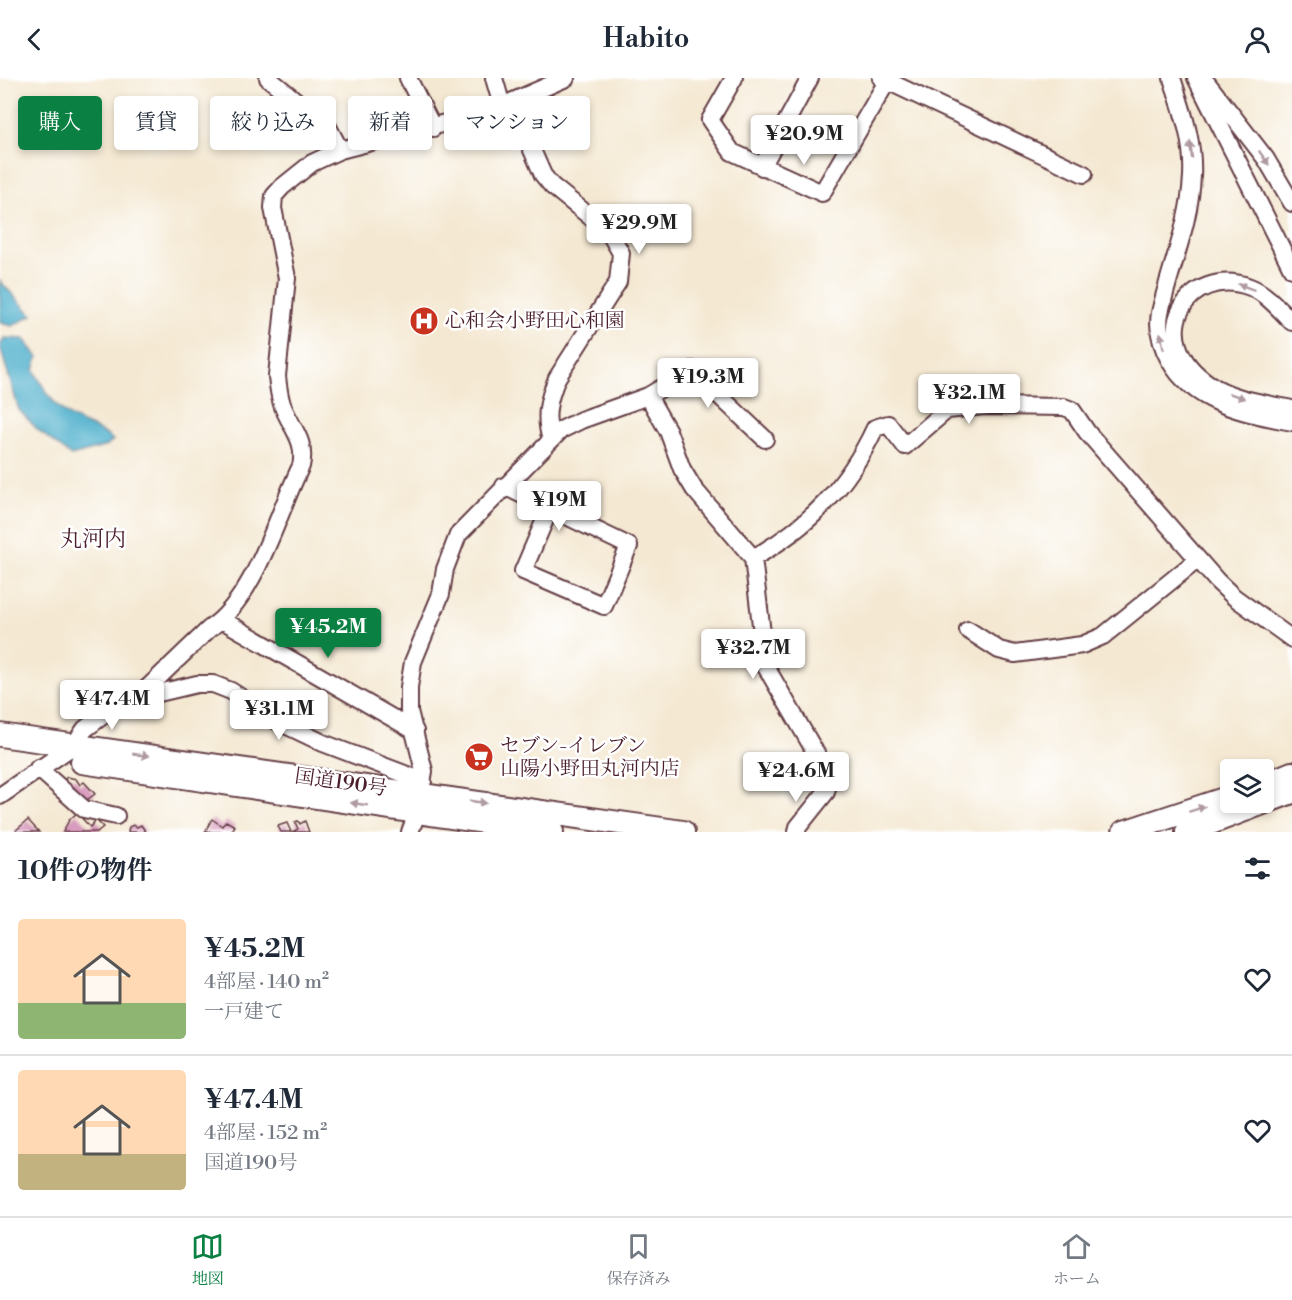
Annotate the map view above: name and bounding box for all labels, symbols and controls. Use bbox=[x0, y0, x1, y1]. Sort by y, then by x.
text: Habito bbox=[603, 22, 689, 56]
icon: back bbox=[18, 23, 51, 56]
icon: person bbox=[1241, 23, 1274, 56]
chip: 購入 bbox=[18, 96, 102, 150]
chip: 賃貸 bbox=[114, 96, 198, 150]
chip: 絞り込み bbox=[210, 96, 336, 150]
chip: 新着 bbox=[348, 96, 432, 150]
chip: マンション bbox=[444, 96, 590, 150]
pin: ¥20.9M bbox=[755, 115, 853, 166]
text: ¥20.9M bbox=[765, 122, 843, 147]
one-way arrow bbox=[1186, 141, 1196, 160]
one-way arrow bbox=[1258, 149, 1270, 165]
pin: ¥29.9M bbox=[590, 204, 688, 255]
text: ¥29.9M bbox=[600, 211, 678, 236]
one-way arrow bbox=[1237, 281, 1255, 291]
hospital icon: 心和会小野田心和園 bbox=[408, 305, 440, 337]
place label: 心和会小野田心和園 bbox=[445, 309, 625, 334]
one-way arrow bbox=[1157, 331, 1166, 350]
pin: ¥19.3M bbox=[659, 358, 757, 409]
text: ¥19.3M bbox=[671, 365, 745, 390]
pin: ¥32.1M bbox=[920, 374, 1018, 425]
text: ¥32.1M bbox=[932, 381, 1006, 406]
one-way arrow bbox=[1228, 391, 1246, 401]
pin: ¥19M bbox=[523, 481, 595, 532]
text: ¥19M bbox=[531, 488, 587, 513]
district label: 丸河内 bbox=[60, 526, 126, 553]
pin: ¥45.2M bbox=[279, 608, 377, 659]
text: ¥45.2M bbox=[289, 615, 367, 640]
pin: ¥32.7M bbox=[704, 629, 802, 680]
text: ¥32.7M bbox=[715, 636, 791, 661]
pin: ¥47.4M bbox=[63, 680, 161, 731]
text: ¥47.4M bbox=[74, 687, 150, 712]
pin: ¥31.1M bbox=[230, 690, 328, 741]
text: ¥31.1M bbox=[244, 697, 314, 722]
place label: セブン-イレブン 山陽小野田丸河内店 bbox=[500, 734, 680, 782]
supermarket icon: セブン-イレブン 山陽小野田丸河内店 bbox=[463, 741, 495, 773]
one-way arrow bbox=[132, 751, 151, 760]
pin: ¥24.6M bbox=[747, 752, 845, 803]
text: ¥24.6M bbox=[757, 759, 835, 784]
map controls bbox=[1220, 759, 1274, 813]
button: layers bbox=[1220, 759, 1274, 813]
street label: 国道190号 bbox=[293, 764, 389, 802]
one-way arrow bbox=[469, 798, 488, 807]
one-way arrow bbox=[349, 800, 368, 809]
one-way arrow bbox=[1188, 804, 1206, 813]
icon: filters bbox=[1241, 852, 1274, 885]
text: 10件の物件 bbox=[18, 855, 153, 887]
text: ¥45.2M bbox=[204, 933, 305, 965]
icon: home bbox=[66, 943, 138, 1015]
icon: heart bbox=[1241, 963, 1274, 996]
text: 4部屋 · 140 m² bbox=[204, 970, 329, 995]
text: 一戸建て bbox=[204, 1000, 284, 1025]
text: ¥47.4M bbox=[204, 1084, 303, 1116]
icon: home bbox=[66, 1094, 138, 1166]
icon: heart bbox=[1241, 1114, 1274, 1147]
text: 4部屋 · 152 m² bbox=[204, 1121, 327, 1146]
text: 国道190号 bbox=[204, 1151, 297, 1176]
tab: 地図 bbox=[191, 1230, 224, 1289]
tab: 保存済み bbox=[606, 1230, 670, 1289]
tab: ホーム bbox=[1053, 1230, 1101, 1289]

